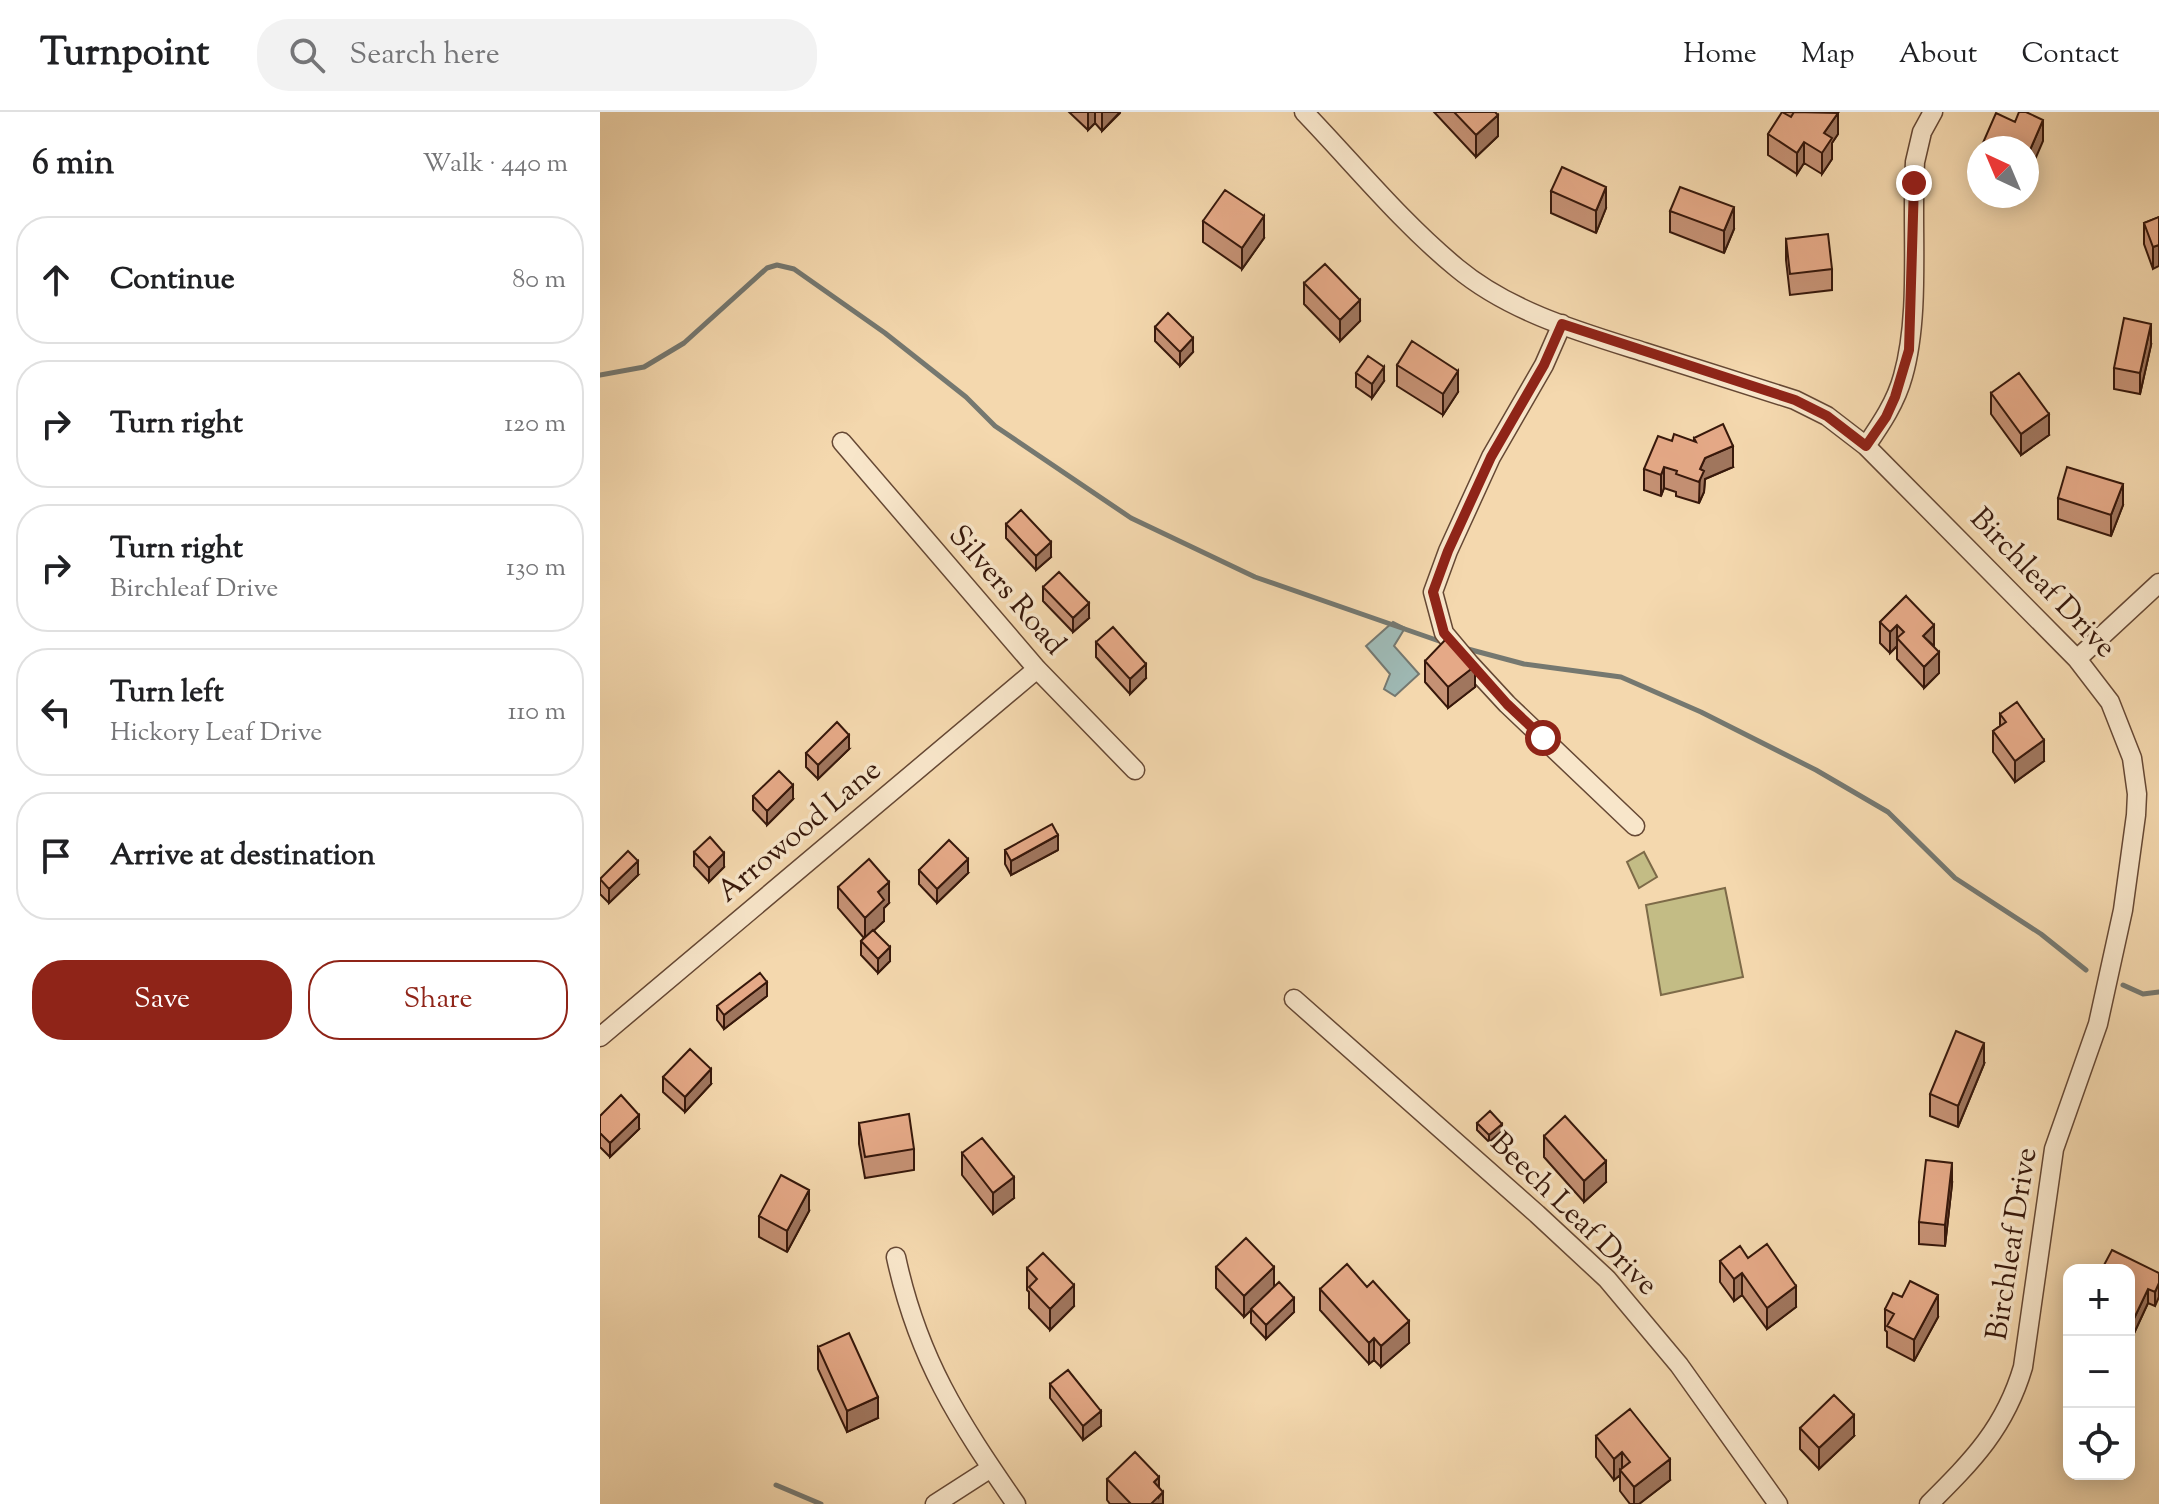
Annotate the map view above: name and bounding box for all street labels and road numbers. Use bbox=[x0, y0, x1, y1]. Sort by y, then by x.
street label: Birchleaf Drive bbox=[1959, 499, 2125, 669]
street label: Silvers Road bbox=[937, 516, 1075, 666]
street label: Arrowood Lane bbox=[708, 750, 892, 914]
street label: Beech Leaf Drive bbox=[1479, 1123, 1667, 1307]
street label: Birchleaf Drive bbox=[1977, 1145, 2049, 1343]

